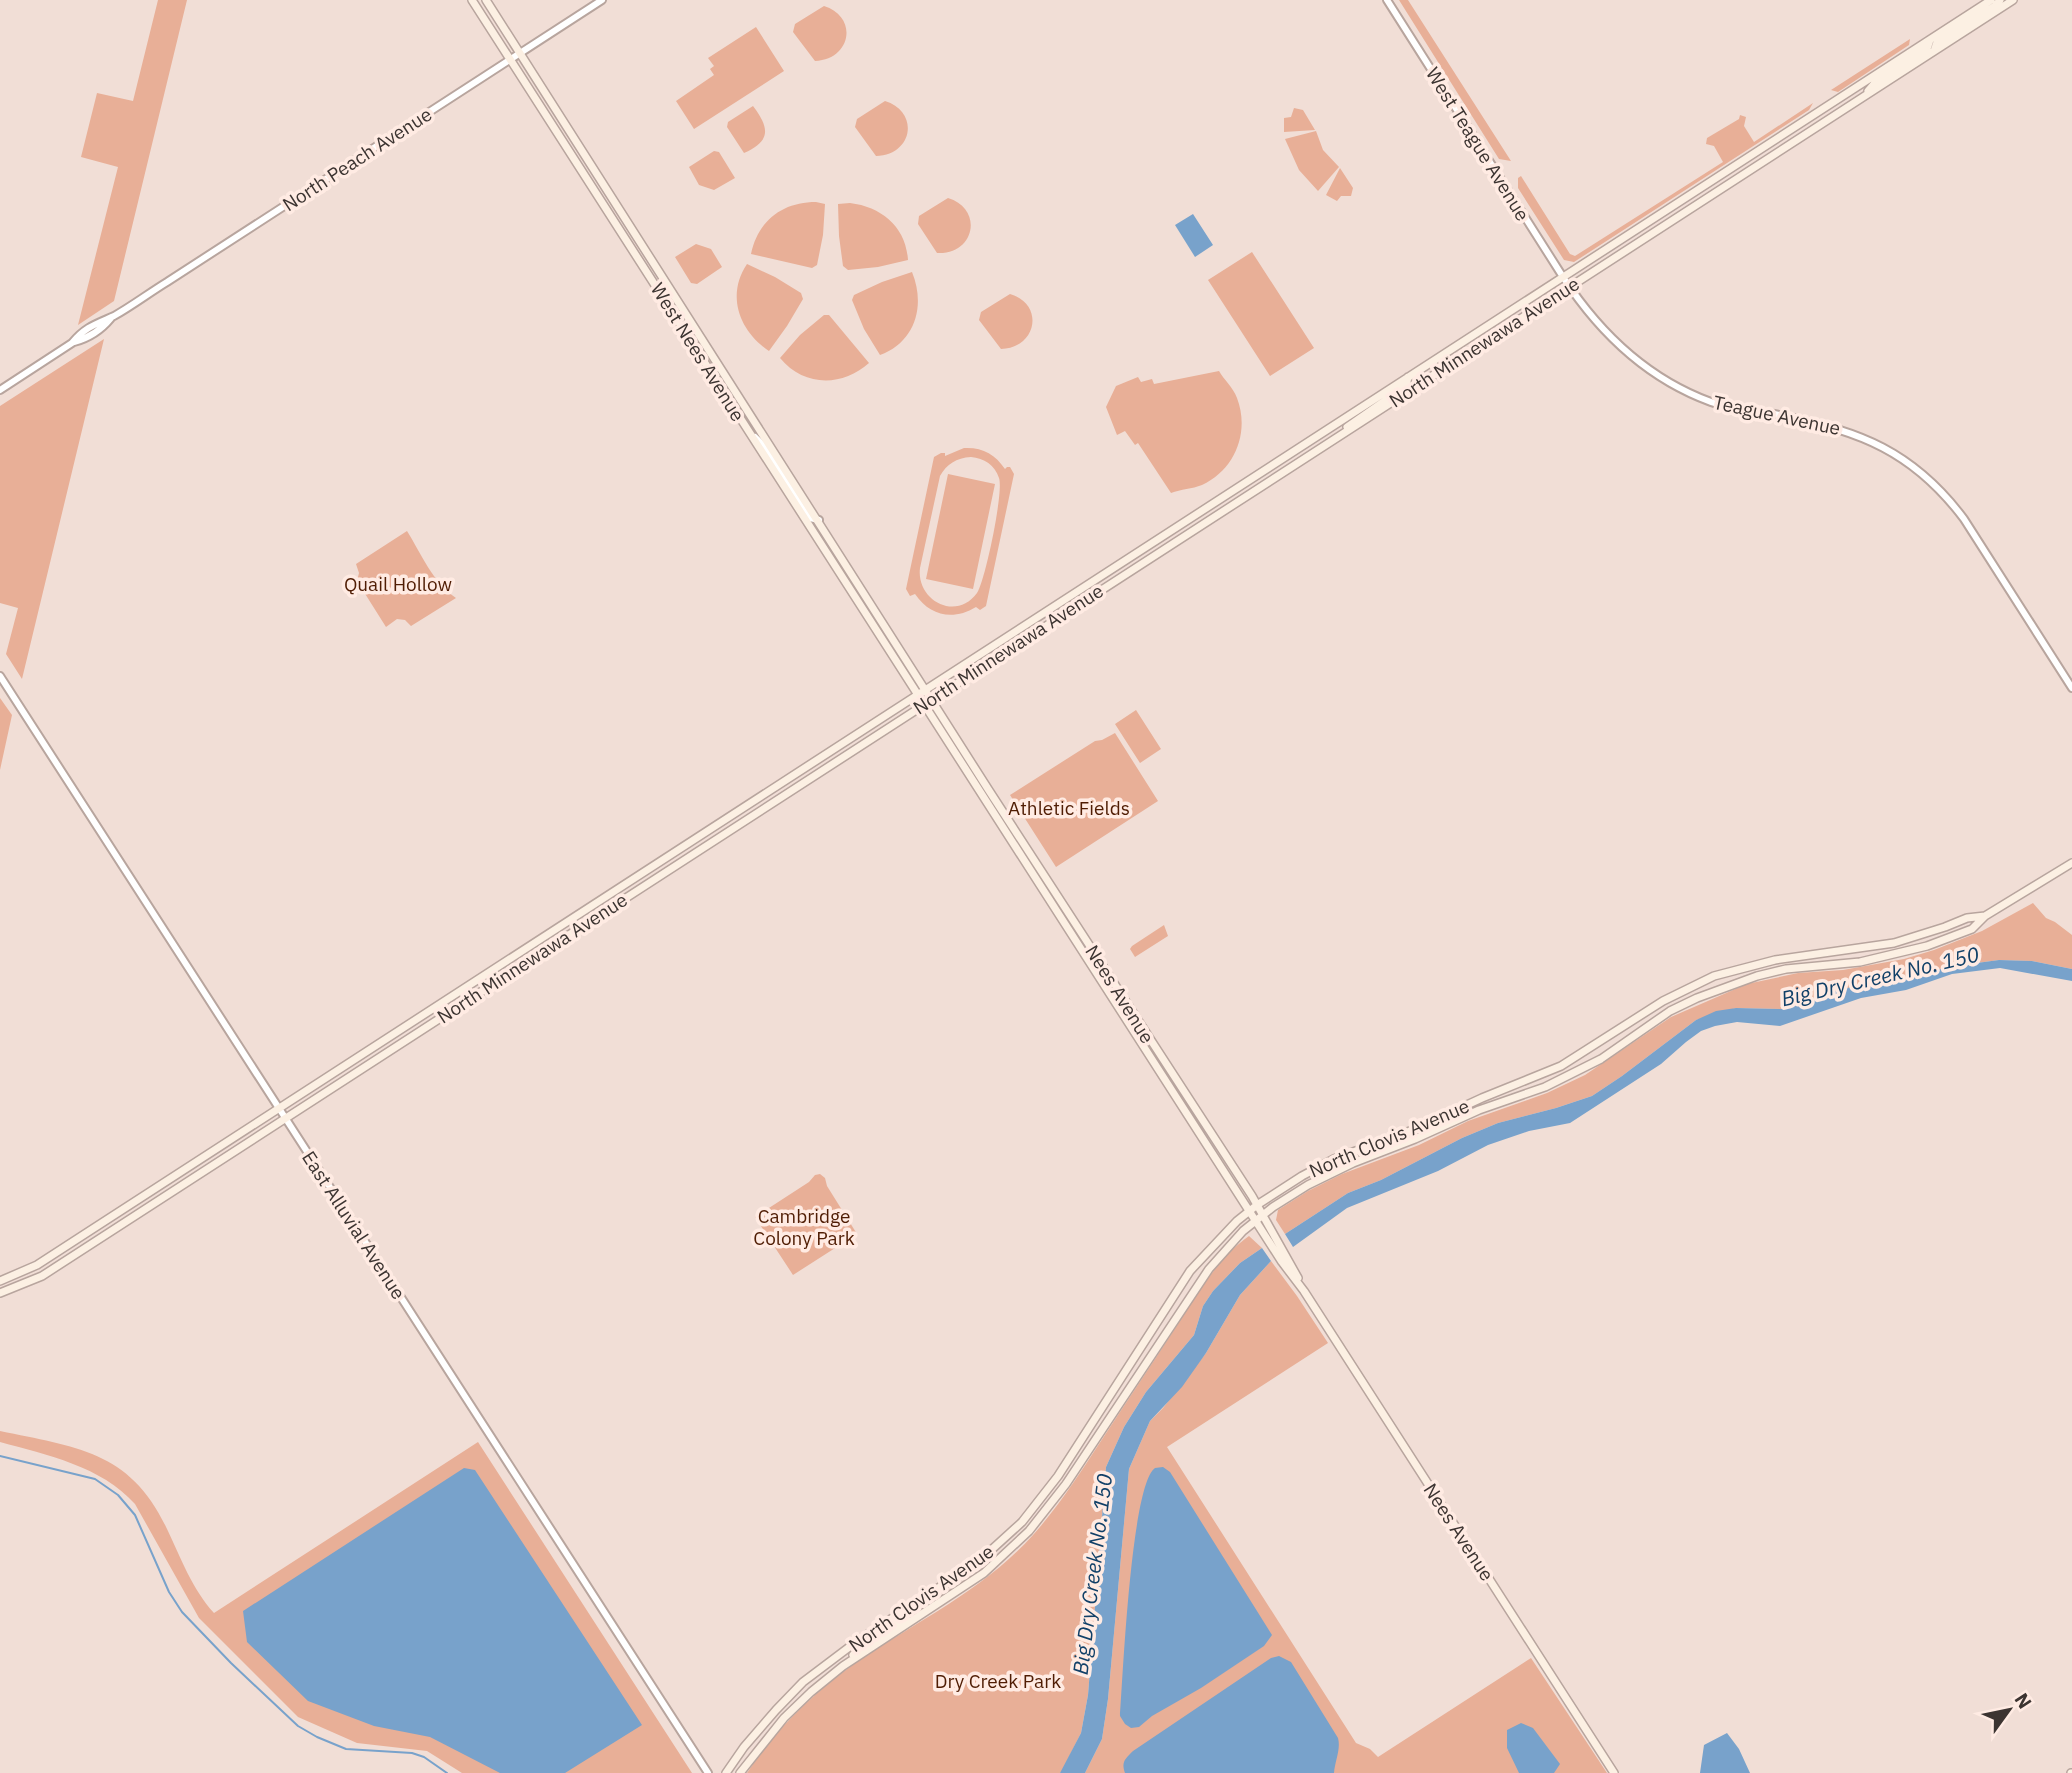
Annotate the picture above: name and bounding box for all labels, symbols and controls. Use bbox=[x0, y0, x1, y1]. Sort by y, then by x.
street label: West Teague Avenue bbox=[1421, 63, 1535, 225]
street label: North Peach Avenue bbox=[278, 102, 436, 216]
street label: North Minnewawa Avenue bbox=[1384, 271, 1584, 413]
street label: West Nees Avenue bbox=[646, 278, 750, 426]
street label: Teague Avenue bbox=[1711, 390, 1843, 440]
park label: Quail Hollow bbox=[344, 572, 452, 596]
street label: North Minnewawa Avenue bbox=[908, 578, 1108, 720]
park label: Athletic Fields bbox=[1008, 796, 1130, 820]
street label: North Minnewawa Avenue bbox=[432, 887, 632, 1029]
street label: Nees Avenue bbox=[1080, 940, 1160, 1048]
water label: Big Dry Creek No. 150 bbox=[1778, 940, 1982, 1012]
street label: North Clovis Avenue bbox=[1305, 1093, 1473, 1183]
street label: East Alluvial Avenue bbox=[297, 1146, 411, 1304]
park label: Cambridge Colony Park bbox=[753, 1204, 855, 1250]
water label: Big Dry Creek No. 150 bbox=[1066, 1472, 1118, 1676]
street label: Nees Avenue bbox=[1419, 1479, 1499, 1585]
street label: North Clovis Avenue bbox=[844, 1539, 998, 1657]
park label: Dry Creek Park bbox=[935, 1669, 1061, 1693]
north arrow bbox=[1974, 1675, 2044, 1745]
text: N bbox=[2009, 1688, 2037, 1713]

